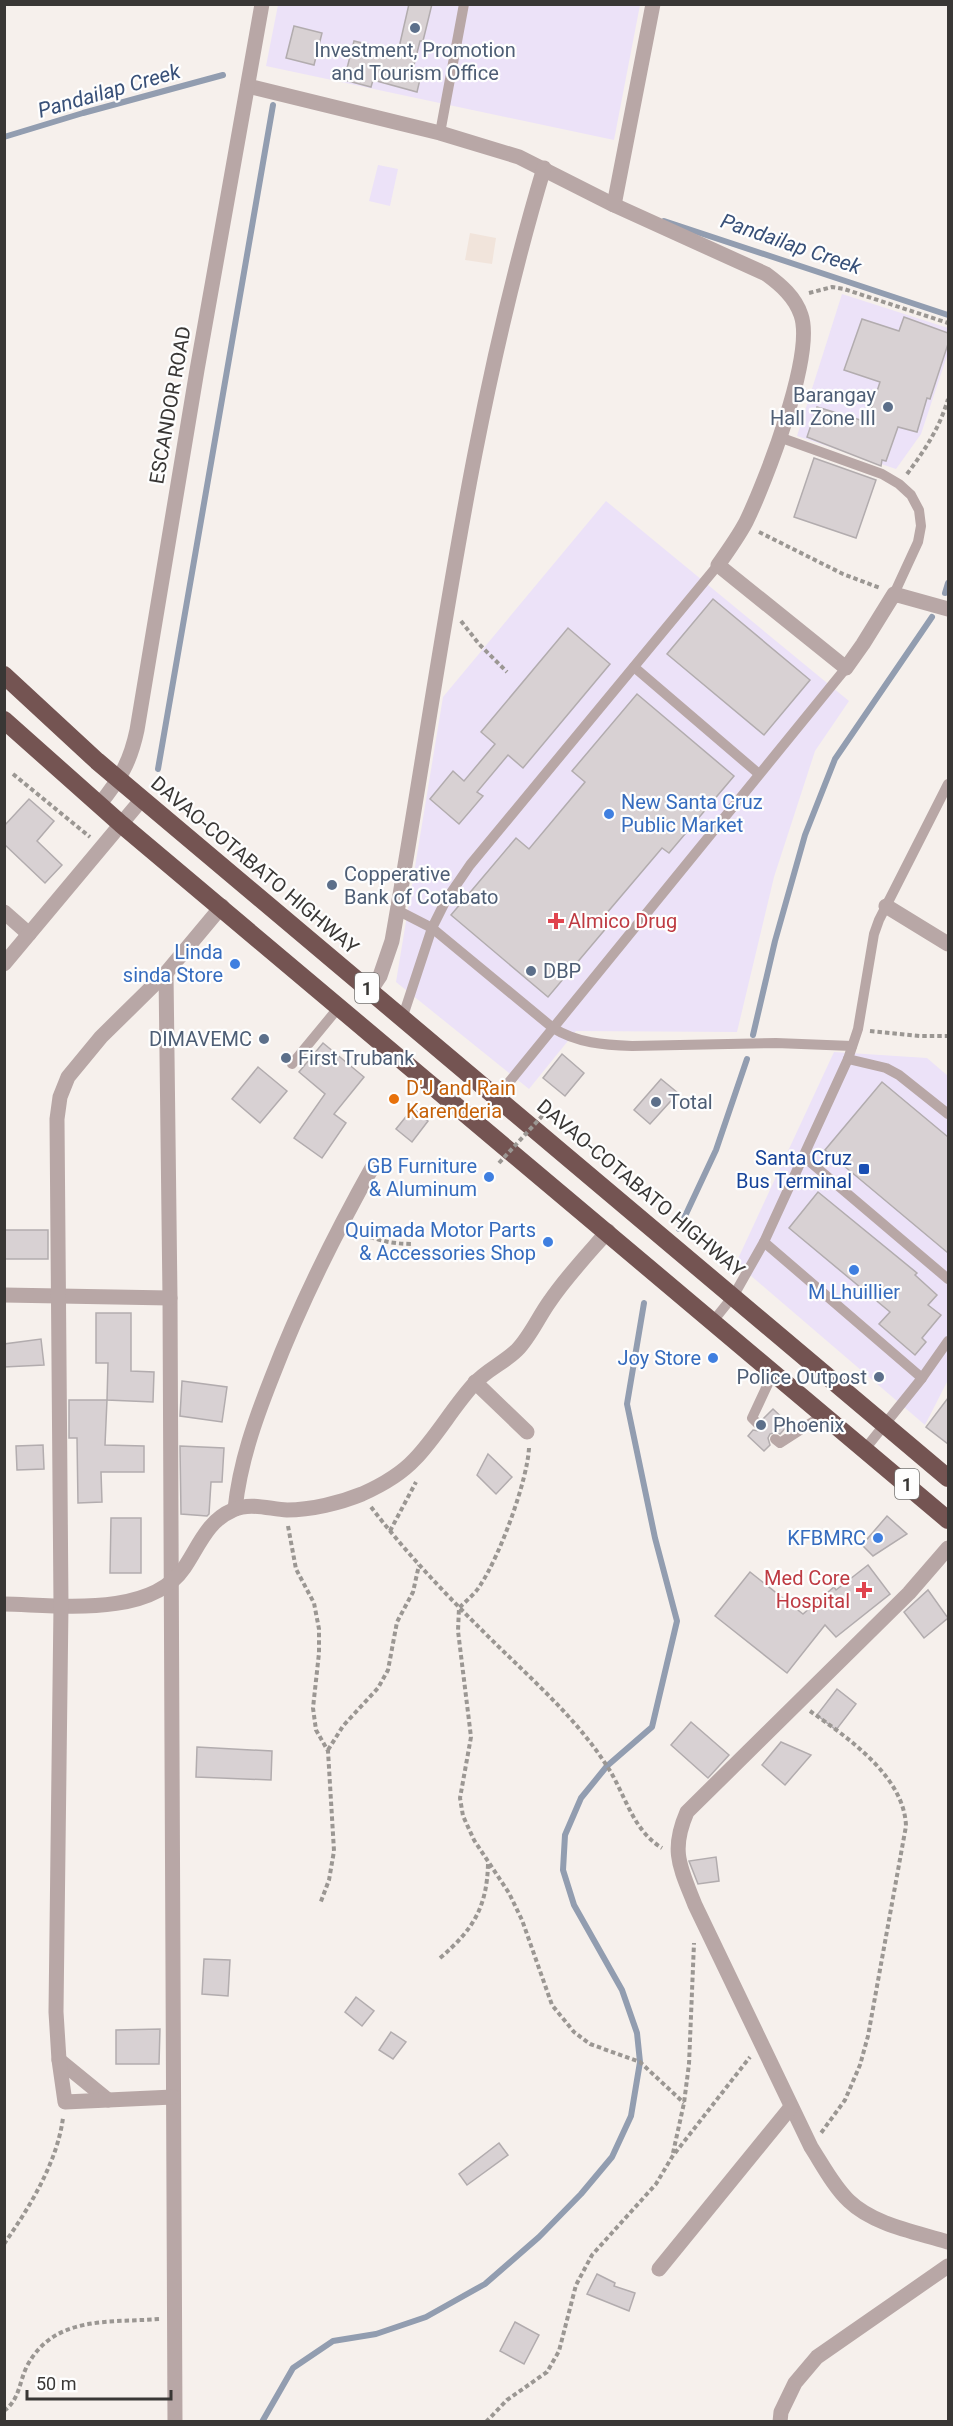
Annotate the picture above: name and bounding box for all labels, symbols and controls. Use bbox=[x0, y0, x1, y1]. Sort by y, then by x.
marker: Investment, Promotion and Tourism Office bbox=[408, 21, 422, 35]
place label: Investment, Promotion and Tourism Office bbox=[314, 38, 516, 85]
water label: Pandailap Creek bbox=[35, 59, 184, 123]
water label: Pandailap Creek bbox=[718, 209, 865, 280]
street label: ESCANDOR ROAD bbox=[144, 324, 196, 486]
place label: Barangay Hall Zone III bbox=[770, 383, 877, 430]
marker: Barangay Hall Zone III bbox=[881, 400, 895, 414]
street label: DAVAO-COTABATO HIGHWAY bbox=[146, 771, 364, 959]
place label: New Santa Cruz Public Market bbox=[621, 790, 763, 837]
marker: New Santa Cruz Public Market bbox=[602, 807, 616, 821]
place label: Copperative Bank of Cotabato bbox=[344, 862, 499, 909]
marker: Copperative Bank of Cotabato bbox=[325, 878, 339, 892]
place label: Almico Drug bbox=[568, 909, 677, 933]
marker: Almico Drug bbox=[549, 914, 563, 928]
place label: Linda sinda Store bbox=[123, 940, 223, 987]
marker: Linda sinda Store bbox=[228, 957, 242, 971]
place label: DBP bbox=[543, 959, 581, 983]
marker: DBP bbox=[524, 964, 538, 978]
road number: 1 bbox=[355, 973, 379, 1003]
place label: DIMAVEMC bbox=[149, 1027, 252, 1051]
marker: DIMAVEMC bbox=[257, 1032, 271, 1046]
place label: First Trubank bbox=[298, 1046, 415, 1070]
marker: First Trubank bbox=[279, 1051, 293, 1065]
place label: D'J and Rain Karenderia bbox=[406, 1076, 516, 1123]
place label: Total bbox=[668, 1090, 713, 1114]
marker: D'J and Rain Karenderia bbox=[387, 1092, 401, 1106]
street label: DAVAO-COTABATO HIGHWAY bbox=[532, 1094, 750, 1282]
marker: Total bbox=[649, 1095, 663, 1109]
place label: Santa Cruz Bus Terminal bbox=[736, 1146, 852, 1193]
place label: GB Furniture & Aluminum bbox=[367, 1154, 477, 1201]
marker: Santa Cruz Bus Terminal bbox=[857, 1162, 871, 1176]
marker: GB Furniture & Aluminum bbox=[482, 1170, 496, 1184]
place label: Quimada Motor Parts & Accessories Shop bbox=[345, 1218, 536, 1265]
marker: Quimada Motor Parts & Accessories Shop bbox=[541, 1235, 555, 1249]
marker: M Lhuillier bbox=[847, 1263, 861, 1277]
place label: M Lhuillier bbox=[808, 1280, 900, 1304]
place label: Joy Store bbox=[617, 1346, 701, 1370]
marker: Joy Store bbox=[706, 1351, 720, 1365]
place label: Police Outpost bbox=[737, 1365, 867, 1389]
marker: Police Outpost bbox=[872, 1370, 886, 1384]
place label: Phoenix bbox=[773, 1413, 845, 1437]
marker: Phoenix bbox=[754, 1418, 768, 1432]
road number: 1 bbox=[895, 1469, 919, 1499]
place label: KFBMRC bbox=[787, 1526, 866, 1550]
marker: KFBMRC bbox=[871, 1531, 885, 1545]
place label: Med Core Hospital bbox=[764, 1566, 850, 1613]
marker: Med Core Hospital bbox=[855, 1581, 873, 1599]
scale bar bbox=[27, 2363, 171, 2401]
text: 50 m bbox=[36, 2373, 76, 2394]

